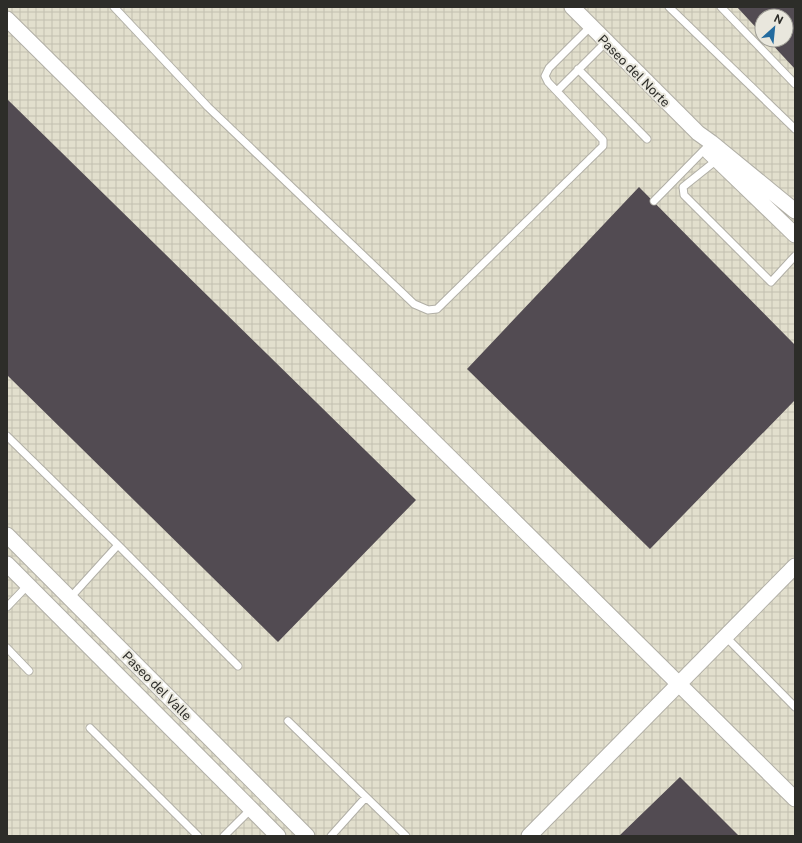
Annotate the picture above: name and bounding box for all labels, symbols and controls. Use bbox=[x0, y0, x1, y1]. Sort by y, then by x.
north arrow bbox=[754, 8, 794, 48]
text: N bbox=[772, 12, 785, 26]
street label: Paseo del Norte bbox=[595, 32, 673, 110]
street label: Paseo del Valle bbox=[119, 648, 195, 724]

